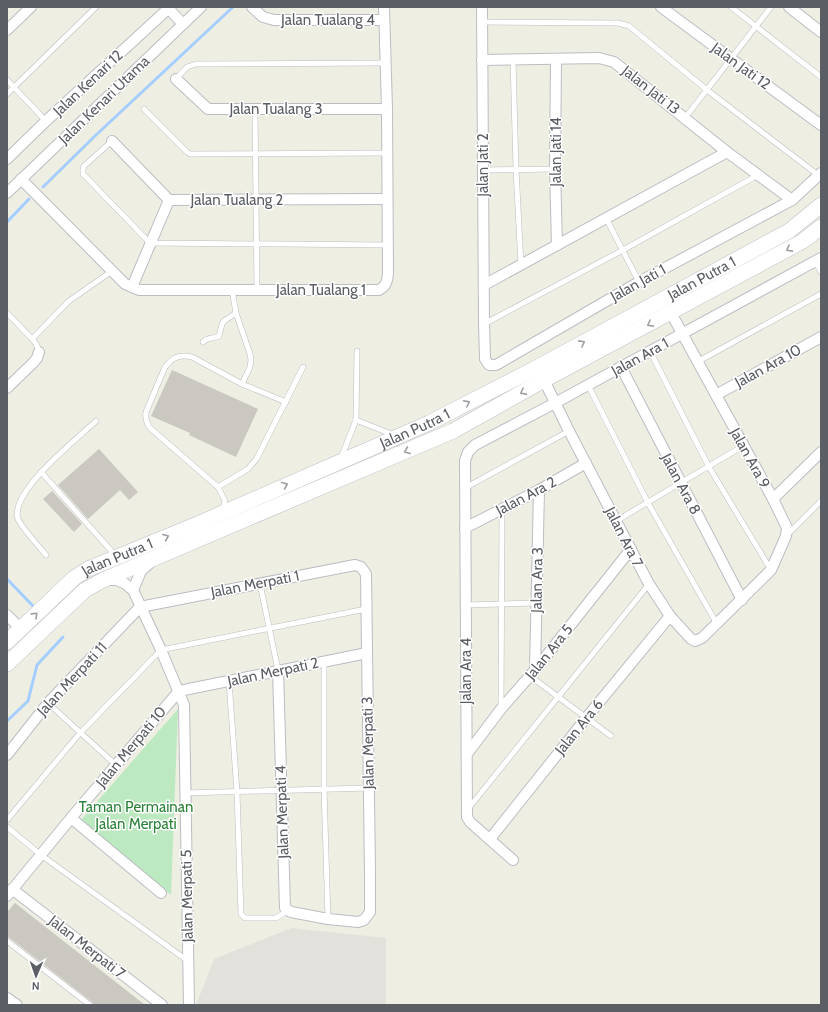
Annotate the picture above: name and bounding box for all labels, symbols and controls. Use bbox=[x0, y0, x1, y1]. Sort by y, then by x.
street label: Jalan Tualang 4 bbox=[280, 11, 375, 29]
street label: Jalan Jati 12 bbox=[707, 38, 774, 93]
street label: Jalan Kenari 12 bbox=[49, 46, 127, 121]
street label: Jalan Kenari Utama bbox=[54, 52, 154, 149]
street label: Jalan Jati 13 bbox=[618, 61, 684, 118]
street label: Jalan Tualang 3 bbox=[228, 100, 323, 118]
street label: Jalan Jati 14 bbox=[547, 117, 565, 188]
street label: Jalan Jati 2 bbox=[474, 133, 492, 198]
street label: Jalan Tualang 2 bbox=[190, 191, 284, 209]
one-way arrow bbox=[786, 245, 793, 252]
street label: Jalan Putra 1 bbox=[664, 253, 739, 305]
street label: Jalan Jati 1 bbox=[606, 260, 669, 306]
street label: Jalan Tualang 1 bbox=[275, 281, 366, 299]
one-way arrow bbox=[647, 319, 654, 327]
street label: Jalan Ara 1 bbox=[607, 334, 672, 381]
one-way arrow bbox=[578, 340, 586, 347]
street label: Jalan Ara 10 bbox=[731, 340, 804, 392]
one-way arrow bbox=[520, 387, 527, 394]
one-way arrow bbox=[463, 400, 470, 408]
street label: Jalan Putra 1 bbox=[376, 405, 453, 453]
street label: Jalan Ara 9 bbox=[726, 424, 774, 491]
one-way arrow bbox=[404, 446, 411, 454]
street label: Jalan Ara 8 bbox=[657, 449, 705, 518]
street label: Jalan Ara 2 bbox=[492, 473, 559, 520]
one-way arrow bbox=[281, 482, 288, 490]
street label: Jalan Ara 7 bbox=[601, 503, 647, 571]
street label: Jalan Putra 1 bbox=[77, 534, 155, 580]
one-way arrow bbox=[162, 534, 169, 542]
street label: Jalan Ara 3 bbox=[527, 547, 547, 614]
street label: Jalan Merpati 1 bbox=[208, 567, 301, 602]
one-way arrow bbox=[30, 612, 38, 620]
street label: Jalan Ara 5 bbox=[521, 621, 577, 684]
street label: Jalan Ara 4 bbox=[457, 637, 475, 705]
street label: Jalan Merpati 11 bbox=[32, 638, 111, 720]
street label: Jalan Merpati 2 bbox=[225, 654, 320, 691]
street label: Jalan Merpati 3 bbox=[358, 696, 378, 791]
street label: Jalan Ara 6 bbox=[550, 696, 607, 759]
street label: Jalan Merpati 10 bbox=[91, 703, 170, 792]
street label: Jalan Merpati 4 bbox=[271, 765, 293, 860]
park label: Taman Permainan Jalan Merpati bbox=[79, 798, 193, 833]
street label: Jalan Merpati 5 bbox=[177, 849, 197, 944]
street label: Jalan Merpati 7 bbox=[44, 911, 129, 983]
north arrow bbox=[16, 956, 56, 996]
text: N bbox=[32, 979, 40, 993]

